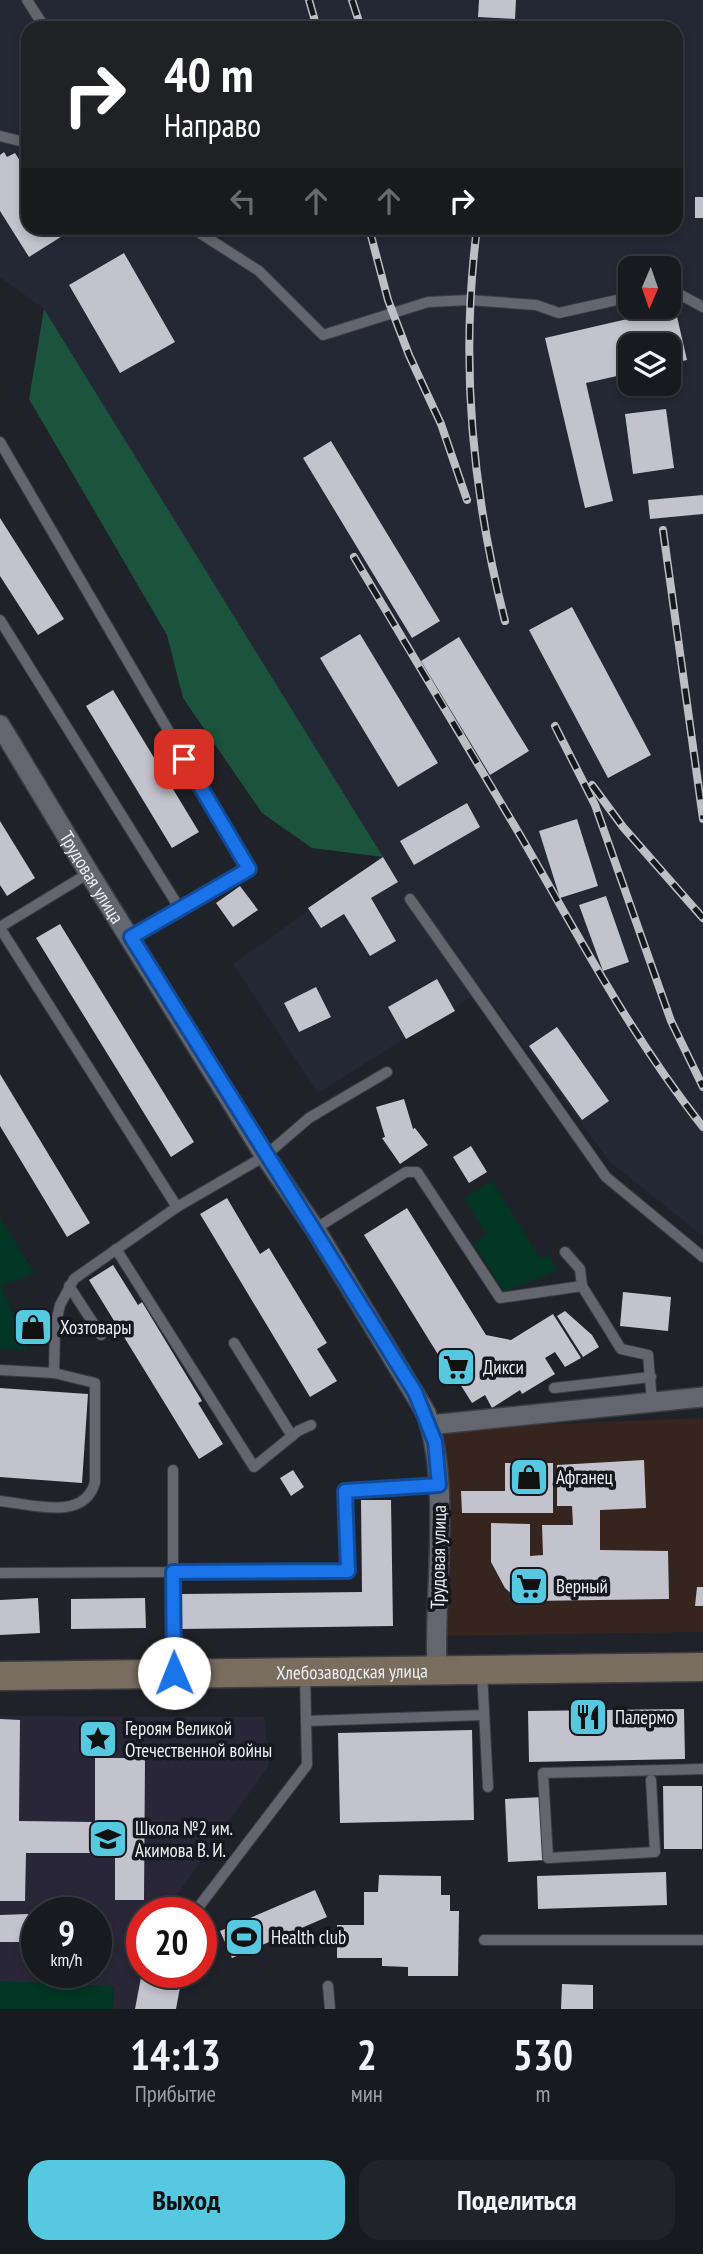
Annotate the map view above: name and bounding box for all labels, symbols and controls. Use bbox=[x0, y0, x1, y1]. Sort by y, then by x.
text: 40 m bbox=[164, 42, 253, 106]
icon: right bbox=[49, 49, 140, 140]
text: Направо bbox=[164, 104, 261, 146]
icon: left bbox=[224, 182, 262, 220]
icon: ahead bbox=[297, 182, 335, 220]
icon: ahead bbox=[370, 182, 408, 220]
icon: right bbox=[443, 182, 481, 220]
north arrow bbox=[618, 256, 681, 318]
map controls bbox=[618, 256, 681, 396]
button: layers bbox=[618, 333, 681, 396]
pin bbox=[154, 729, 214, 789]
icon: arrive bbox=[165, 740, 203, 778]
street label: Трудовая улица bbox=[55, 827, 129, 928]
shop icon: Хозтовары bbox=[12, 1306, 54, 1348]
place label: Хозтовары bbox=[60, 1315, 132, 1339]
supermarket icon: Дикси bbox=[435, 1346, 477, 1388]
place label: Дикси bbox=[483, 1355, 524, 1379]
shop icon: Афганец bbox=[508, 1456, 550, 1498]
place label: Афганец bbox=[556, 1465, 614, 1489]
street label: Трудовая улица bbox=[425, 1505, 451, 1609]
supermarket icon: Верный bbox=[508, 1565, 550, 1607]
place label: Верный bbox=[556, 1574, 608, 1598]
position arrow bbox=[137, 1636, 211, 1710]
street label: Хлебозаводская улица bbox=[276, 1659, 428, 1684]
restaurant icon: Палермо bbox=[567, 1696, 609, 1738]
place label: Палермо bbox=[615, 1705, 675, 1729]
place label: Героям Великой Отечественной войны bbox=[125, 1716, 272, 1762]
place icon: Героям Великой Отечественной войны bbox=[77, 1718, 119, 1760]
place label: Школа №2 им. Акимова В. И. bbox=[135, 1816, 233, 1862]
school or university icon: Школа №2 им. Акимова В. И. bbox=[87, 1818, 129, 1860]
speed limit sign: 20 bbox=[126, 1897, 217, 1988]
text: 9 bbox=[58, 1910, 75, 1956]
sports icon: Health club bbox=[223, 1916, 265, 1958]
place label: Health club bbox=[271, 1925, 346, 1949]
text: km/h bbox=[51, 1948, 82, 1971]
text: 14:13 bbox=[130, 2027, 221, 2082]
text: 2 bbox=[357, 2027, 377, 2082]
text: 530 bbox=[513, 2027, 573, 2082]
text: Прибытие bbox=[135, 2079, 216, 2108]
text: мин bbox=[351, 2079, 383, 2108]
text: m bbox=[535, 2079, 550, 2108]
button: Выход bbox=[28, 2160, 345, 2240]
button: Поделиться bbox=[359, 2160, 675, 2240]

